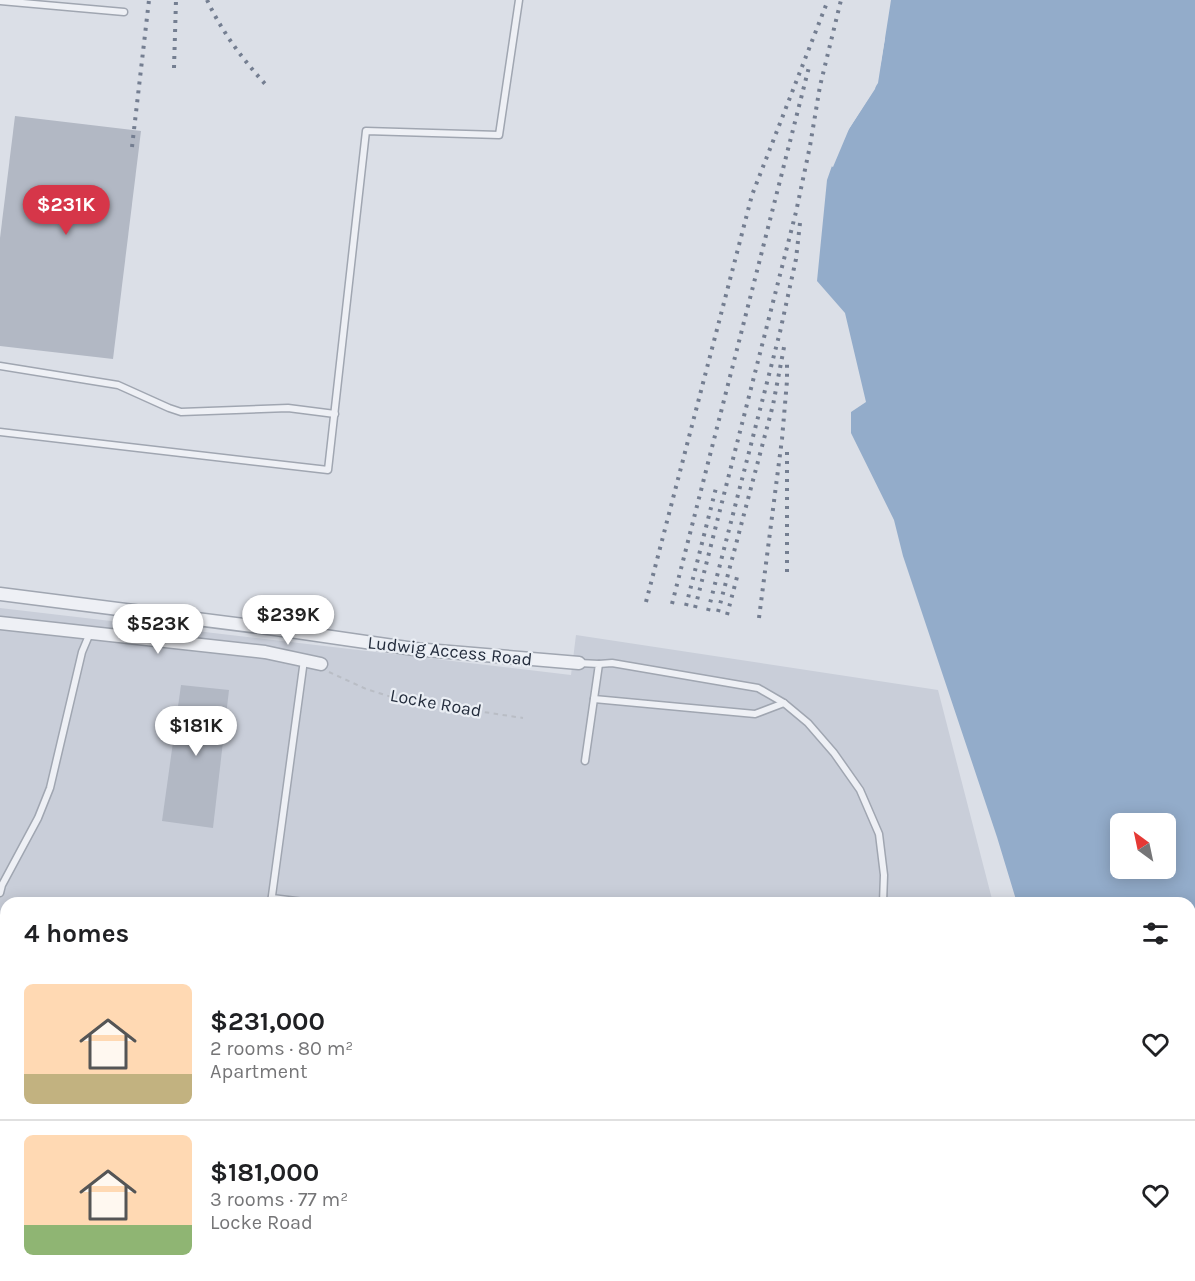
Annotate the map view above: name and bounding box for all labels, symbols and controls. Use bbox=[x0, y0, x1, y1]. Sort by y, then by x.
pin: $231K bbox=[24, 185, 108, 236]
text: $231K bbox=[37, 193, 95, 216]
pin: $239K bbox=[246, 595, 330, 646]
text: $239K bbox=[256, 603, 320, 626]
pin: $523K bbox=[116, 604, 200, 655]
text: $523K bbox=[126, 612, 190, 635]
street label: Ludwig Access Road bbox=[366, 631, 534, 671]
street label: Locke Road bbox=[388, 684, 484, 722]
pin: $181K bbox=[154, 706, 238, 757]
text: $181K bbox=[169, 714, 223, 737]
north arrow bbox=[1110, 813, 1176, 879]
map controls bbox=[1110, 813, 1176, 879]
icon: filters bbox=[1139, 917, 1172, 950]
text: 4 homes bbox=[24, 918, 129, 949]
text: $231,000 bbox=[210, 1006, 325, 1037]
icon: home bbox=[72, 1008, 144, 1080]
icon: heart bbox=[1139, 1028, 1172, 1061]
text: 2 rooms · 80 m² bbox=[210, 1037, 353, 1060]
text: Apartment bbox=[210, 1060, 308, 1083]
text: $181,000 bbox=[210, 1157, 319, 1188]
icon: home bbox=[72, 1159, 144, 1231]
icon: heart bbox=[1139, 1179, 1172, 1212]
text: 3 rooms · 77 m² bbox=[210, 1188, 348, 1211]
text: Locke Road bbox=[210, 1211, 313, 1234]

